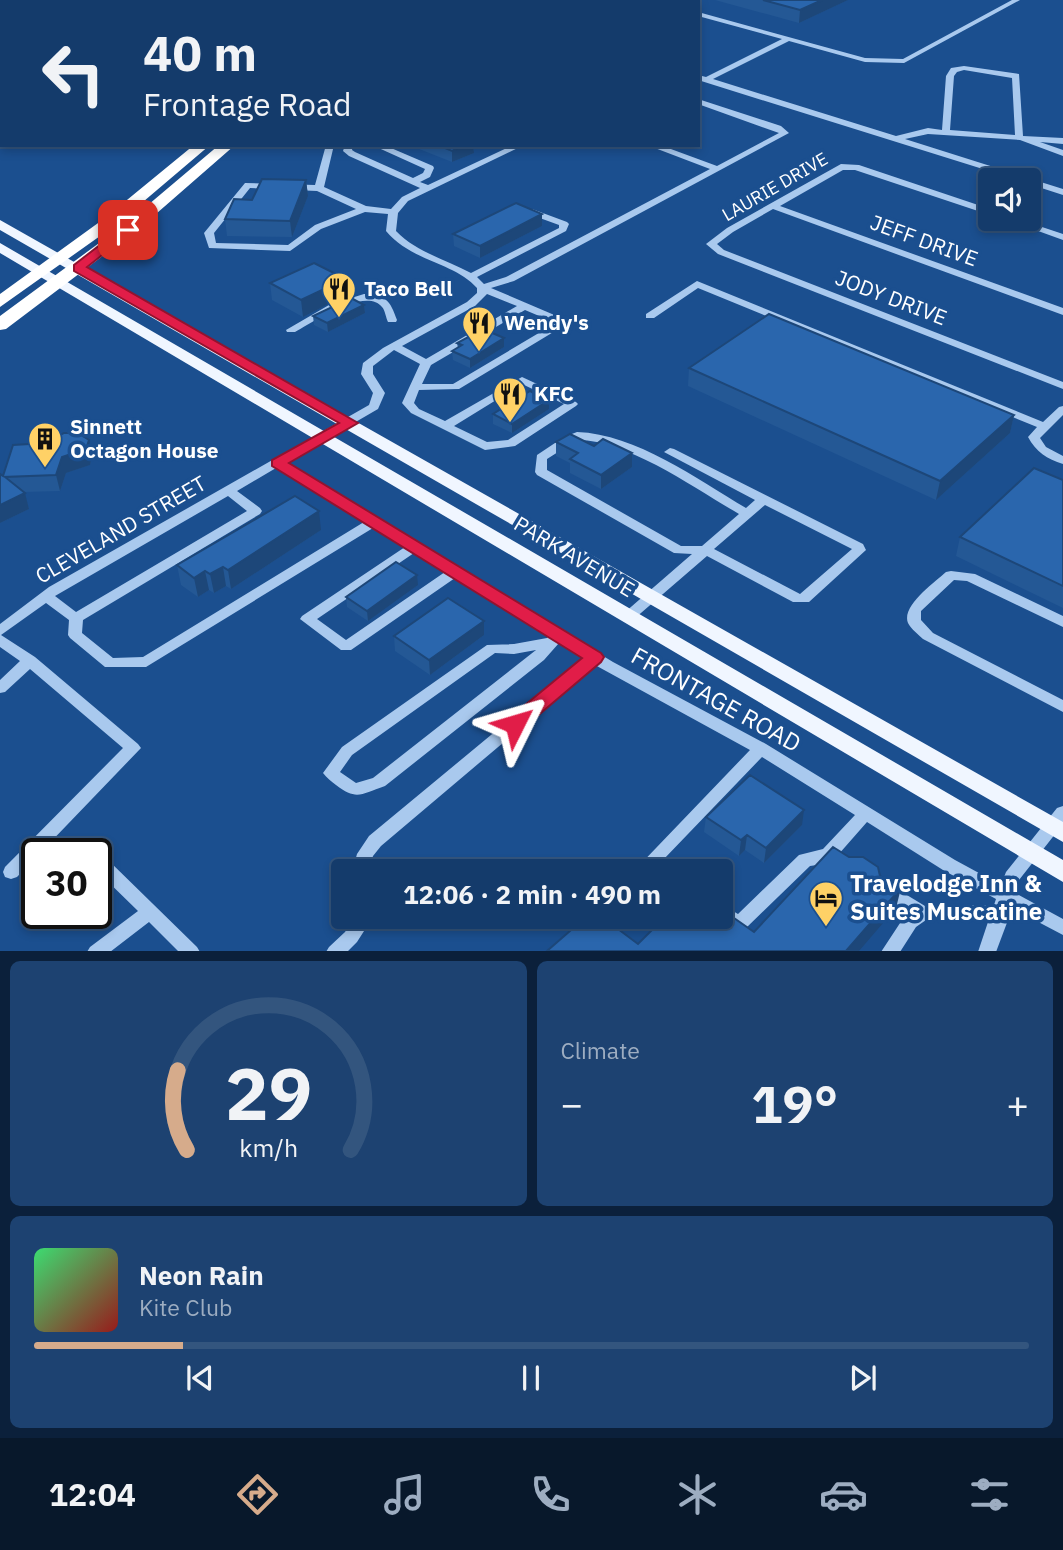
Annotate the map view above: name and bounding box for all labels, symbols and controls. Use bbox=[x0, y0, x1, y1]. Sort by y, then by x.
text: 40 m bbox=[143, 21, 257, 84]
icon: left bbox=[28, 28, 119, 119]
text: Frontage Road bbox=[143, 83, 352, 125]
street label: LAURIE DRIVE bbox=[718, 147, 832, 226]
map controls bbox=[978, 168, 1041, 231]
button: sound bbox=[978, 168, 1041, 231]
pin bbox=[98, 200, 158, 260]
street label: JEFF DRIVE bbox=[867, 208, 982, 272]
icon: arrive bbox=[109, 211, 147, 249]
street label: JODY DRIVE bbox=[832, 263, 951, 331]
restaurant icon: Taco Bell bbox=[320, 270, 358, 319]
place label: Taco Bell bbox=[364, 274, 453, 302]
restaurant icon: Wendy's bbox=[460, 304, 498, 353]
place label: Wendy's bbox=[504, 308, 589, 336]
restaurant icon: KFC bbox=[491, 375, 529, 424]
place label: KFC bbox=[534, 379, 574, 407]
place label: Sinnett Octagon House bbox=[70, 412, 219, 464]
building icon: Sinnett Octagon House bbox=[26, 420, 64, 469]
street label: CLEVELAND STREET bbox=[30, 469, 211, 589]
street label: PARK AVENUE bbox=[509, 509, 640, 603]
street label: FRONTAGE ROAD bbox=[626, 639, 807, 759]
position arrow bbox=[478, 687, 552, 761]
speed limit sign: 30 bbox=[21, 838, 112, 929]
place label: Travelodge Inn & Suites Muscatine bbox=[850, 867, 1042, 927]
text: 12:06 · 2 min · 490 m bbox=[403, 877, 661, 911]
hotel icon: Travelodge Inn & Suites Muscatine bbox=[807, 879, 845, 928]
text: Climate bbox=[561, 1035, 640, 1065]
text: 29 bbox=[225, 1045, 312, 1140]
text: 19° bbox=[751, 1070, 838, 1137]
text: − bbox=[561, 1079, 583, 1128]
text: + bbox=[1006, 1079, 1029, 1128]
text: km/h bbox=[239, 1130, 298, 1163]
text: Neon Rain bbox=[139, 1258, 264, 1292]
text: Kite Club bbox=[139, 1292, 232, 1322]
icon: previous bbox=[181, 1359, 219, 1397]
icon: pause bbox=[512, 1359, 550, 1397]
icon: next bbox=[844, 1359, 882, 1397]
icon: directions bbox=[233, 1470, 282, 1519]
icon: music bbox=[380, 1470, 429, 1519]
icon: phone bbox=[526, 1470, 575, 1519]
icon: climate bbox=[673, 1470, 722, 1519]
icon: car bbox=[819, 1470, 868, 1519]
icon: filters bbox=[965, 1470, 1014, 1519]
text: 12:04 bbox=[49, 1473, 136, 1515]

